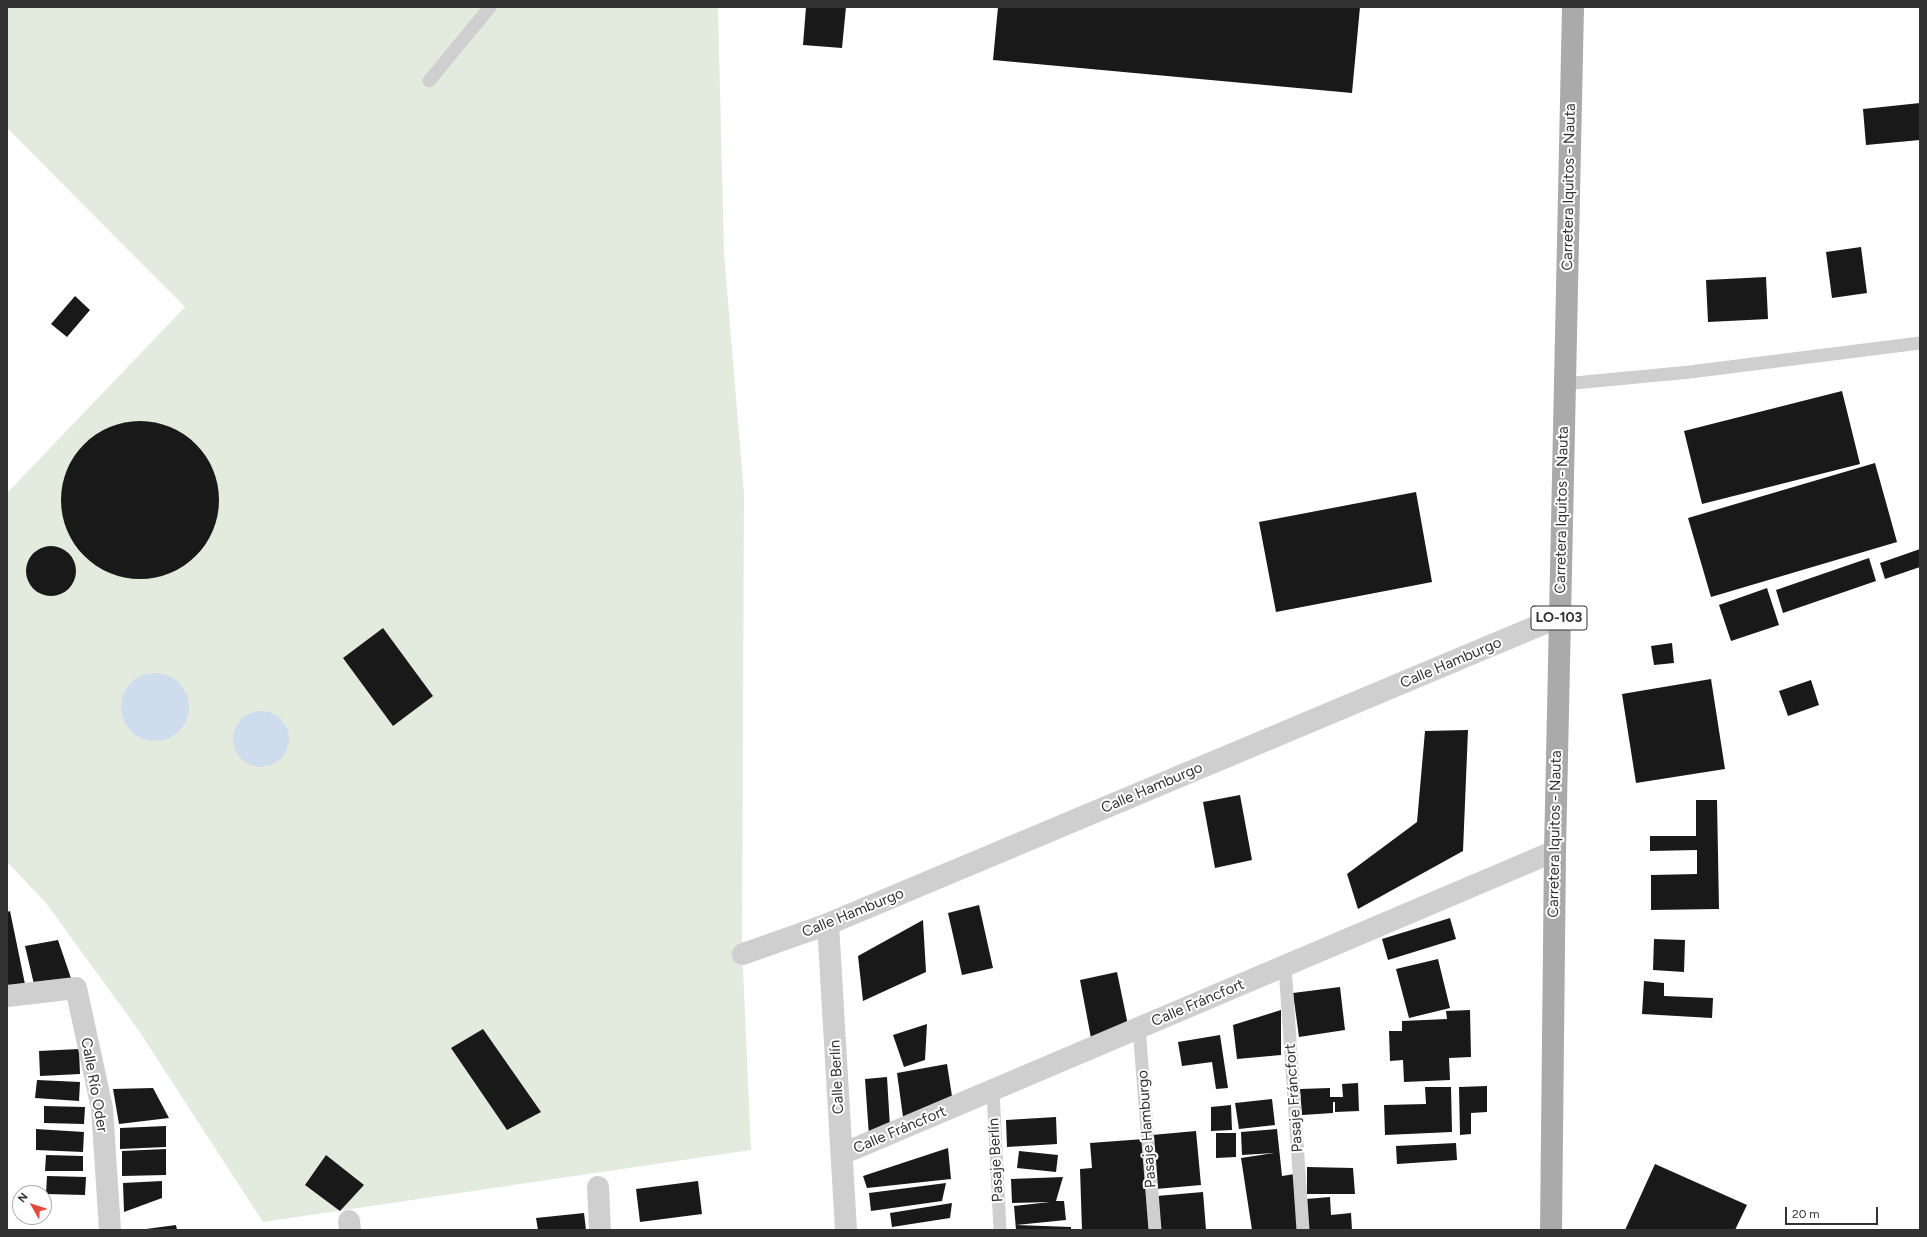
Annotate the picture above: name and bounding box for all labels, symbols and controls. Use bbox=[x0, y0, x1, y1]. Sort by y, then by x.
street label: Carretera Iquitos - Nauta bbox=[1559, 103, 1579, 271]
street label: Carretera Iquitos - Nauta bbox=[1552, 426, 1572, 594]
road number: LO-103 bbox=[1531, 606, 1587, 630]
street label: Calle Hamburgo bbox=[1398, 634, 1504, 692]
street label: Carretera Iquitos - Nauta bbox=[1545, 750, 1565, 918]
street label: Calle Hamburgo bbox=[1099, 759, 1205, 817]
street label: Calle Hamburgo bbox=[799, 884, 907, 942]
street label: Calle Fráncfort bbox=[1149, 975, 1247, 1031]
street label: Calle Río Oder bbox=[77, 1036, 111, 1134]
street label: Calle Berlín bbox=[826, 1039, 848, 1115]
street label: Pasaje Fráncfort bbox=[1281, 1043, 1307, 1153]
street label: Pasaje Hamburgo bbox=[1134, 1069, 1160, 1189]
street label: Calle Fráncfort bbox=[851, 1102, 949, 1158]
street label: Pasaje Berlín bbox=[985, 1117, 1007, 1203]
north arrow bbox=[12, 1185, 52, 1225]
text: N bbox=[15, 1190, 31, 1205]
scale bar bbox=[1787, 1199, 1880, 1225]
text: 20 m bbox=[1792, 1207, 1820, 1221]

